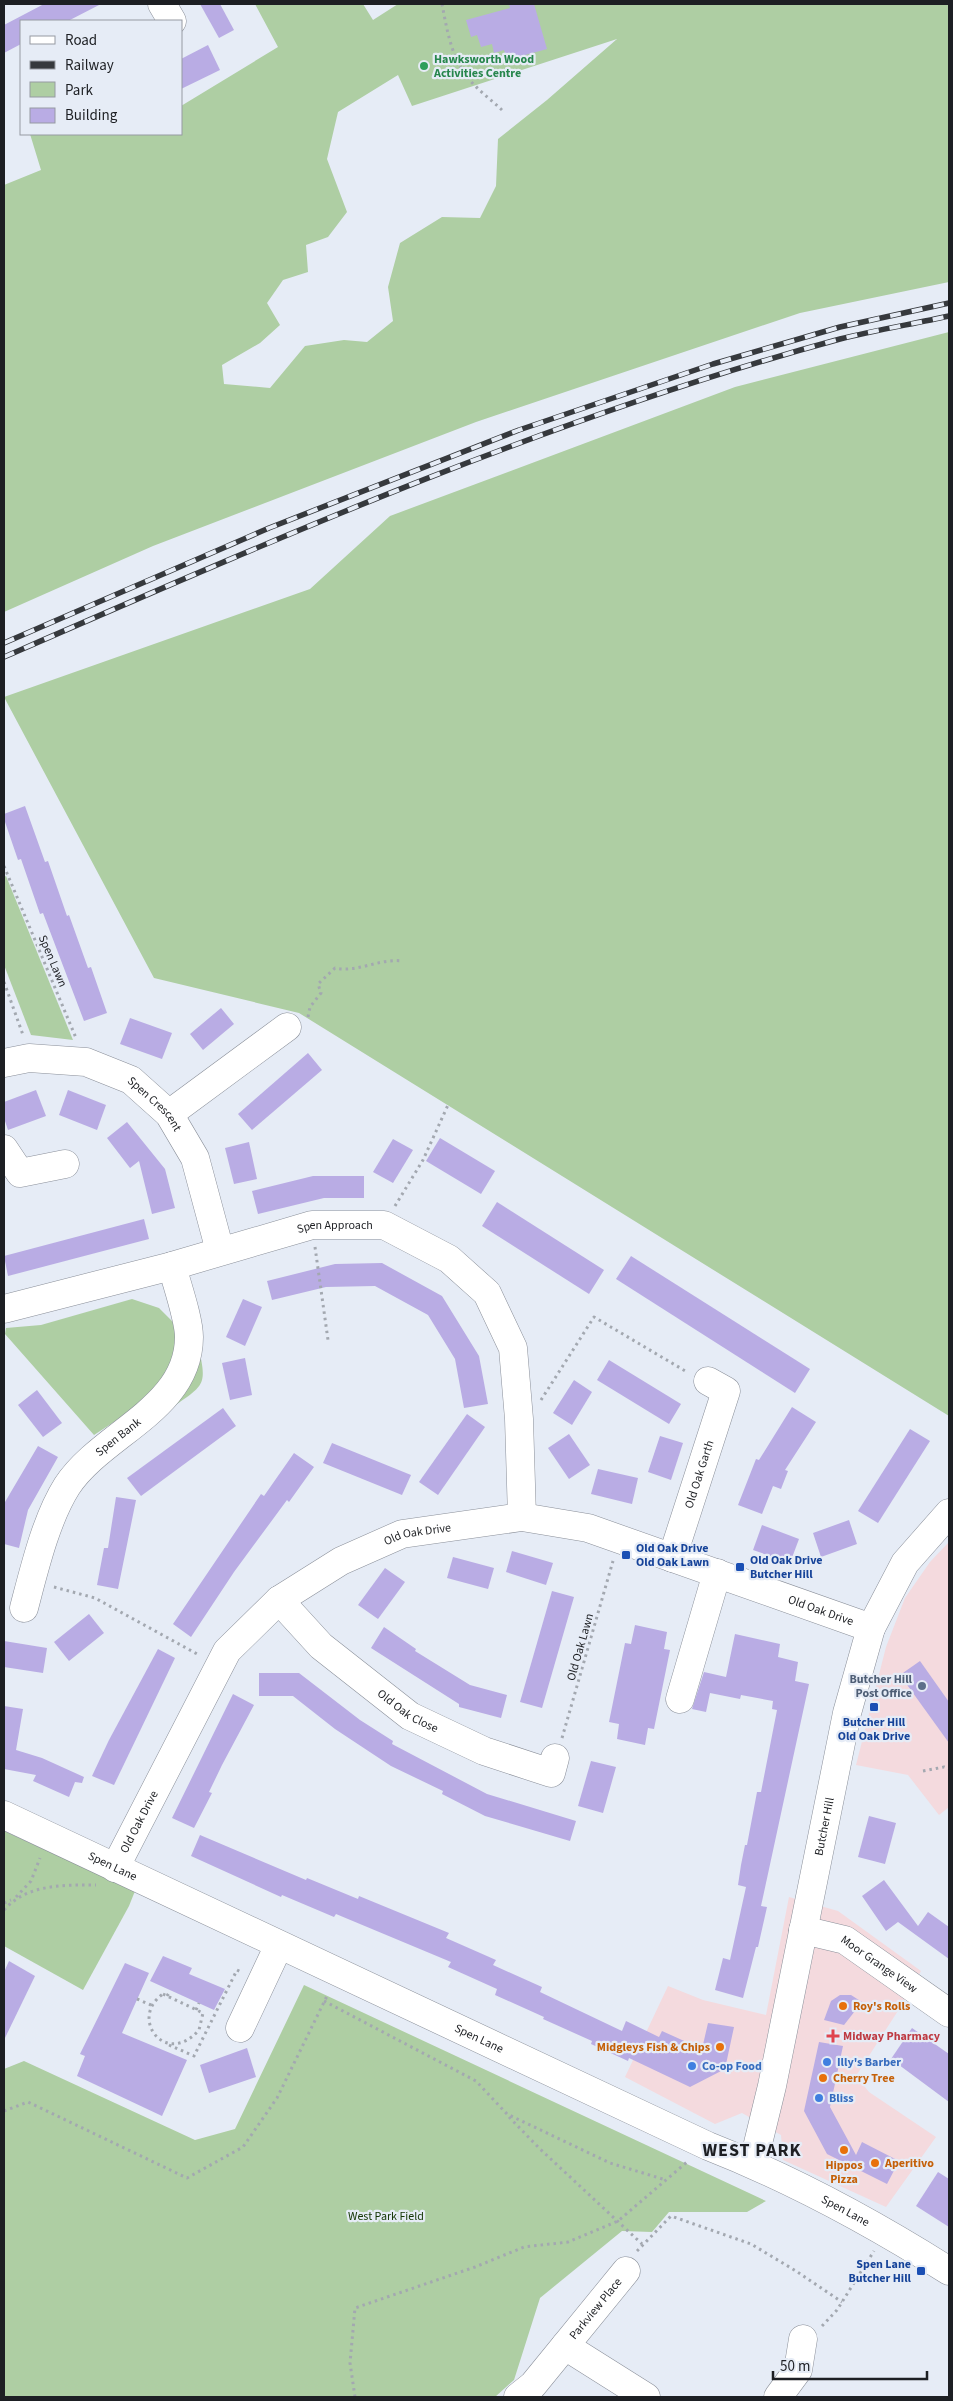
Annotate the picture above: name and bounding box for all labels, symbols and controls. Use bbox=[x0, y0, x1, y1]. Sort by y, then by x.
legend bbox=[20, 20, 182, 135]
text: Road bbox=[65, 30, 97, 51]
place label: Hawksworth Wood Activities Centre bbox=[433, 51, 534, 82]
text: Railway bbox=[65, 55, 114, 76]
marker: Hawksworth Wood Activities Centre bbox=[418, 60, 430, 72]
text: Park bbox=[65, 80, 94, 101]
text: Building bbox=[65, 105, 118, 126]
street label: Spen Lawn bbox=[34, 933, 71, 990]
street label: Spen Crescent bbox=[124, 1073, 185, 1135]
street label: Spen Approach bbox=[295, 1217, 373, 1238]
street label: Spen Bank bbox=[92, 1414, 145, 1461]
street label: Old Oak Garth bbox=[681, 1438, 719, 1511]
street label: Old Oak Drive bbox=[381, 1519, 452, 1550]
place label: Old Oak Drive Old Oak Lawn bbox=[636, 1540, 709, 1571]
marker: Old Oak Drive Old Oak Lawn bbox=[620, 1549, 632, 1561]
place label: Old Oak Drive Butcher Hill bbox=[750, 1552, 823, 1583]
marker: Old Oak Drive Butcher Hill bbox=[734, 1561, 746, 1573]
street label: Old Oak Drive bbox=[785, 1591, 856, 1630]
street label: Old Oak Lawn bbox=[563, 1611, 598, 1683]
place label: Butcher Hill Post Office bbox=[849, 1671, 913, 1702]
marker: Butcher Hill Post Office bbox=[916, 1680, 928, 1692]
street label: Old Oak Close bbox=[373, 1685, 441, 1737]
marker: Butcher Hill Old Oak Drive bbox=[868, 1701, 880, 1713]
place label: Butcher Hill Old Oak Drive bbox=[838, 1714, 910, 1745]
street label: Old Oak Drive bbox=[116, 1788, 163, 1856]
street label: Butcher Hill bbox=[811, 1796, 839, 1857]
street label: Spen Lane bbox=[85, 1848, 140, 1885]
street label: Moor Grange View bbox=[837, 1932, 921, 1998]
place label: Roy's Rolls bbox=[853, 1998, 910, 2015]
marker: Roy's Rolls bbox=[837, 2000, 849, 2012]
street label: Spen Lane bbox=[452, 2020, 506, 2058]
place label: Midway Pharmacy bbox=[843, 2028, 941, 2045]
marker: Midway Pharmacy bbox=[827, 2030, 839, 2042]
place label: Midgleys Fish & Chips bbox=[597, 2039, 710, 2056]
marker: Midgleys Fish & Chips bbox=[714, 2041, 726, 2053]
place label: Illy's Barber bbox=[837, 2054, 901, 2071]
marker: Illy's Barber bbox=[821, 2056, 833, 2068]
place label: Co-op Food bbox=[702, 2058, 762, 2075]
marker: Co-op Food bbox=[686, 2060, 698, 2072]
place label: Cherry Tree bbox=[833, 2070, 895, 2087]
marker: Cherry Tree bbox=[817, 2072, 829, 2084]
place label: Bliss bbox=[829, 2090, 854, 2107]
marker: Bliss bbox=[813, 2092, 825, 2104]
district label: WEST PARK bbox=[702, 2138, 802, 2163]
marker: Hippos Pizza bbox=[838, 2144, 850, 2156]
place label: Aperitivo bbox=[884, 2155, 934, 2172]
place label: Hippos Pizza bbox=[825, 2157, 863, 2188]
marker: Aperitivo bbox=[869, 2157, 881, 2169]
street label: Spen Lane bbox=[818, 2191, 873, 2231]
park label: West Park Field bbox=[348, 2208, 424, 2225]
place label: Spen Lane Butcher Hill bbox=[848, 2256, 912, 2287]
marker: Spen Lane Butcher Hill bbox=[915, 2265, 927, 2277]
street label: Parkview Place bbox=[565, 2274, 626, 2343]
scale bar bbox=[773, 2348, 927, 2380]
text: 50 m bbox=[780, 2356, 810, 2377]

